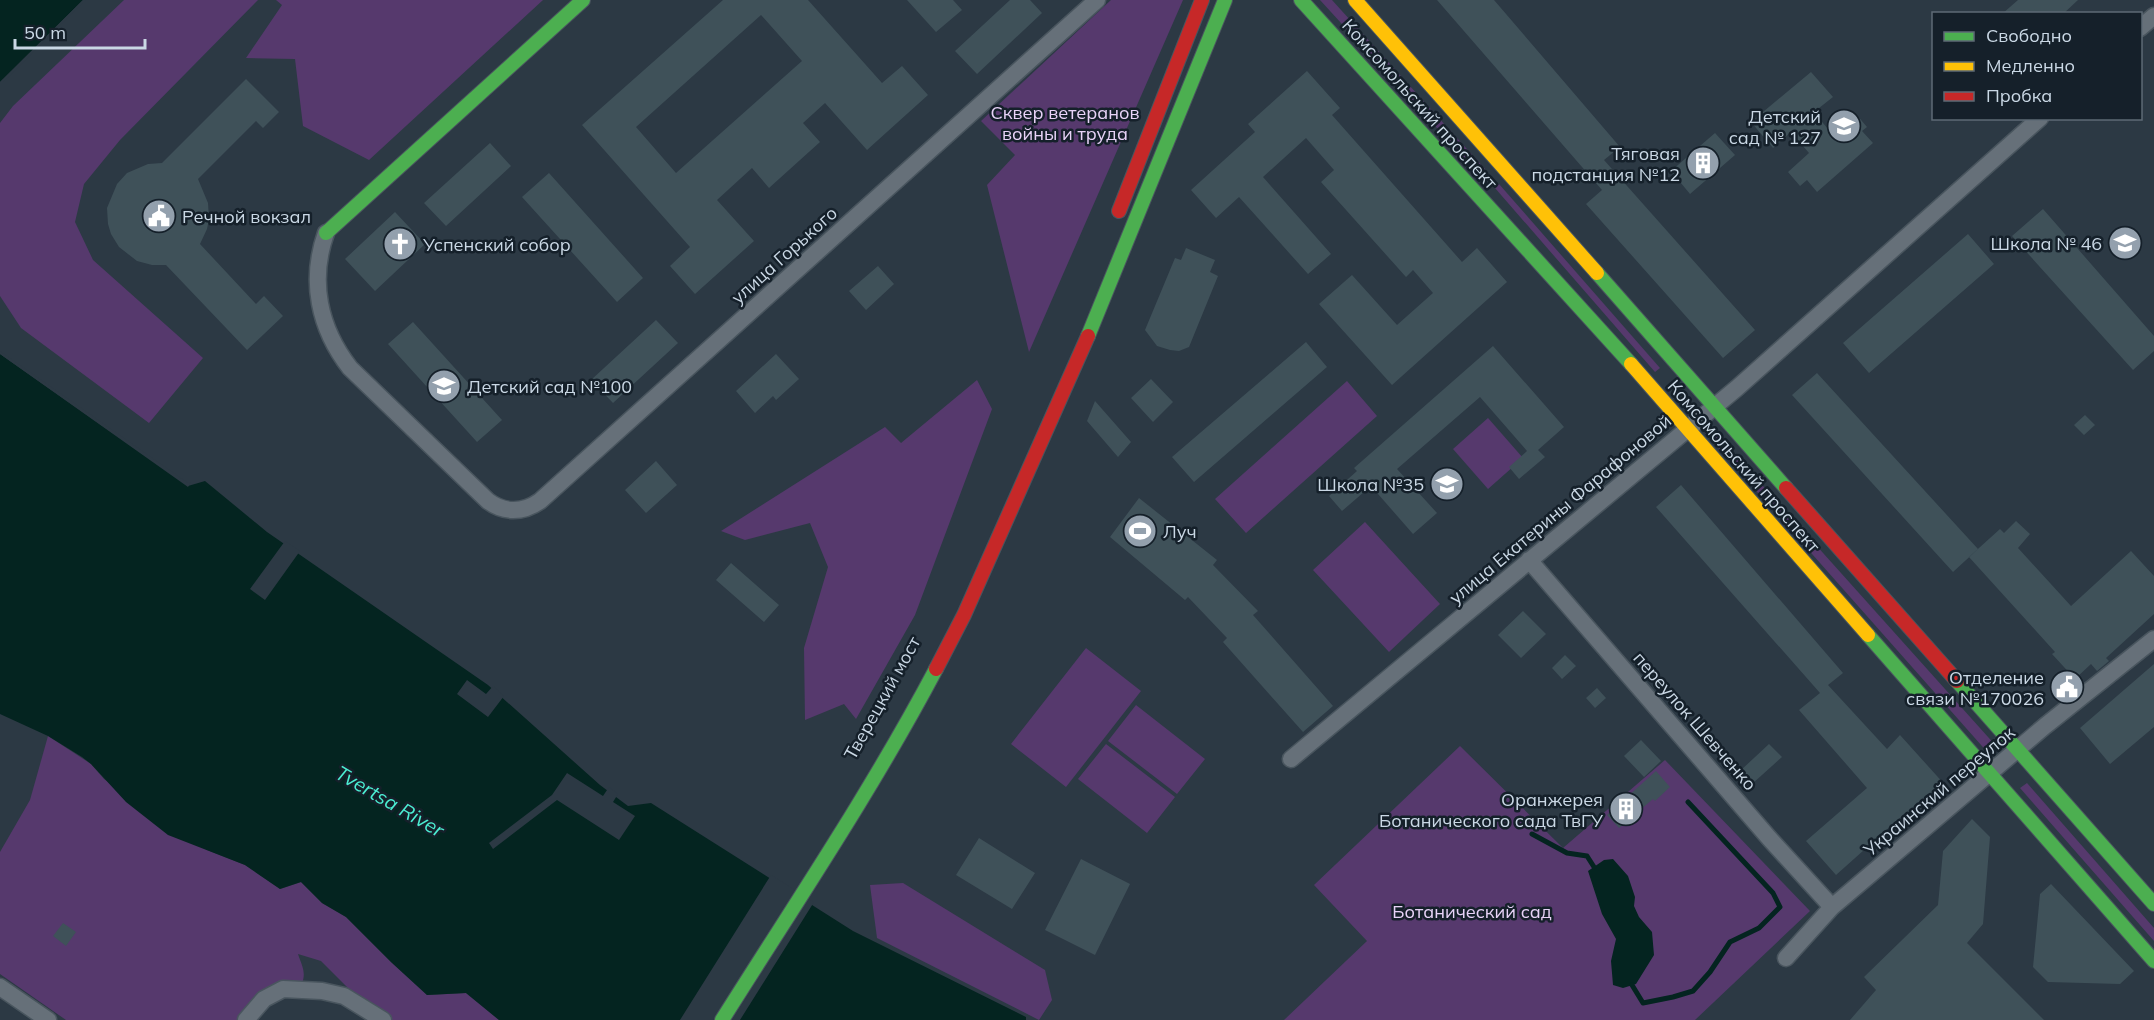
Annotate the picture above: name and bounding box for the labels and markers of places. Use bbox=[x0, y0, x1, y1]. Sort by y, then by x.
place label: Детский сад № 127 bbox=[1729, 105, 1821, 149]
school or university icon: Детский сад № 127 bbox=[1826, 108, 1862, 144]
place label: Тяговая подстанция №12 bbox=[1531, 142, 1680, 186]
building icon: Тяговая подстанция №12 bbox=[1685, 145, 1721, 181]
public building icon: Речной вокзал bbox=[141, 198, 177, 234]
place label: Речной вокзал bbox=[182, 205, 311, 228]
school or university icon: Школа № 46 bbox=[2107, 225, 2143, 261]
church icon: Успенский собор bbox=[382, 226, 418, 262]
place label: Школа № 46 bbox=[1990, 232, 2102, 255]
place label: Успенский собор bbox=[422, 233, 571, 256]
school or university icon: Детский сад №100 bbox=[426, 368, 462, 404]
place label: Детский сад №100 bbox=[467, 375, 632, 398]
school or university icon: Школа №35 bbox=[1429, 466, 1465, 502]
place label: Школа №35 bbox=[1317, 473, 1424, 496]
sports icon: Луч bbox=[1122, 513, 1158, 549]
place label: Луч bbox=[1163, 520, 1197, 543]
place label: Отделение связи №170026 bbox=[1906, 666, 2044, 710]
public building icon: Отделение связи №170026 bbox=[2049, 669, 2085, 705]
place label: Оранжерея Ботанического сада ТвГУ bbox=[1379, 788, 1603, 832]
building icon: Оранжерея Ботанического сада ТвГУ bbox=[1608, 791, 1644, 827]

